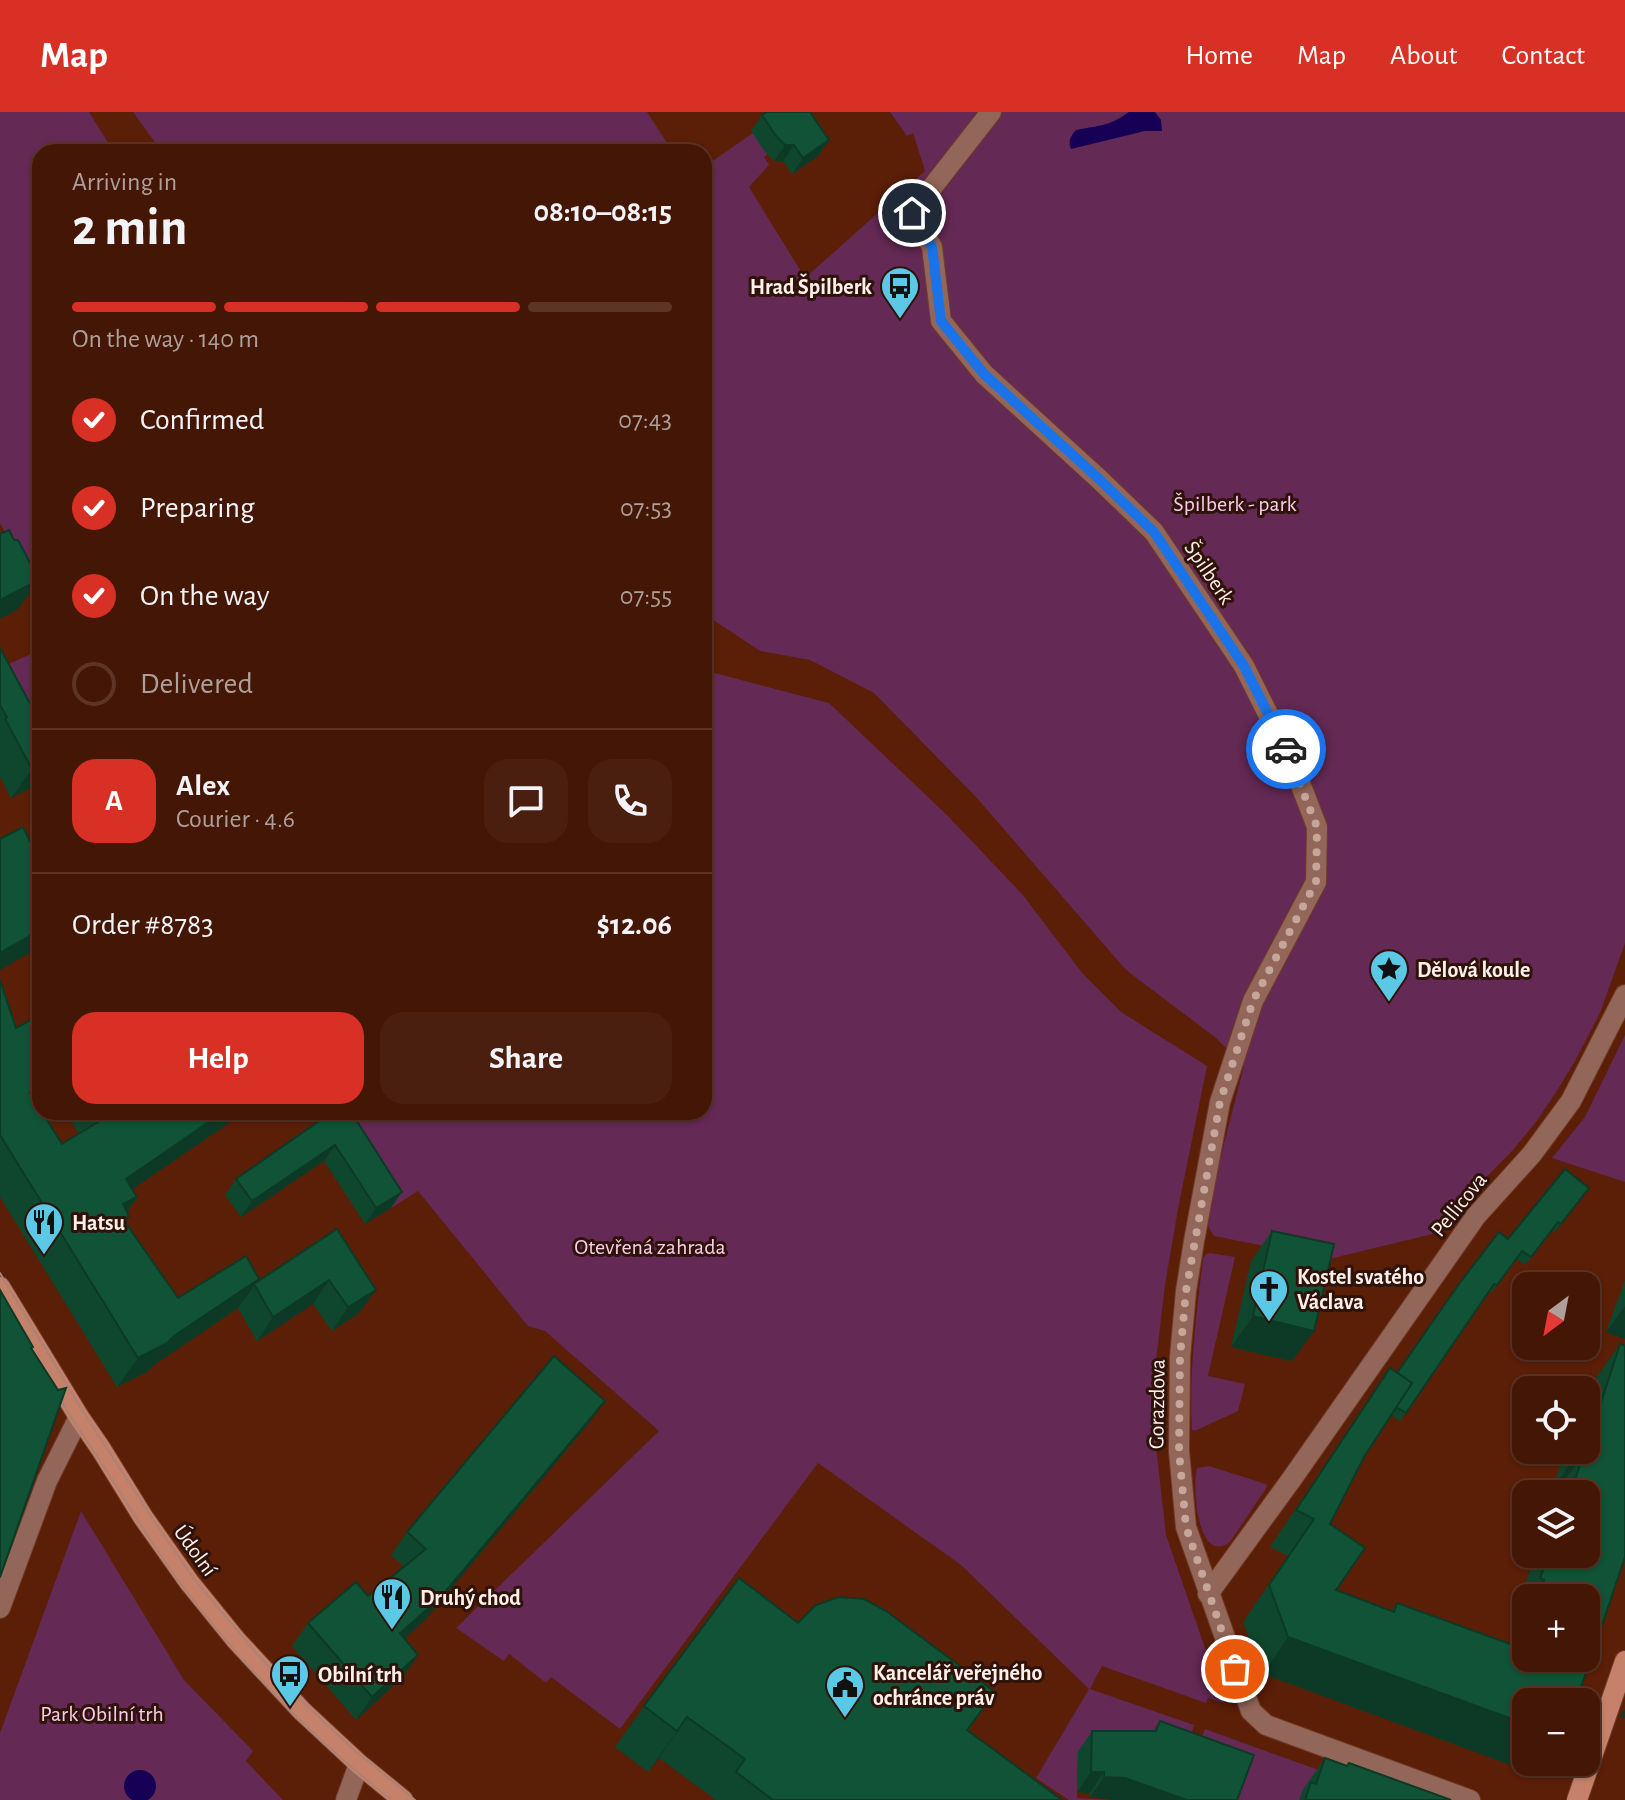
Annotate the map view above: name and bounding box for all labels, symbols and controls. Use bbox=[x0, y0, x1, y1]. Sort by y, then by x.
text: Map bbox=[40, 37, 108, 75]
text: Home bbox=[1186, 42, 1253, 70]
text: Map bbox=[1297, 42, 1346, 70]
text: About bbox=[1390, 42, 1458, 70]
text: Contact bbox=[1502, 42, 1585, 70]
text: Arriving in bbox=[72, 169, 177, 195]
pin bbox=[878, 179, 946, 247]
icon: home bbox=[890, 191, 934, 235]
text: 08:10–08:15 bbox=[533, 197, 672, 227]
text: 2 min bbox=[72, 202, 187, 254]
bus stop icon: Hrad Špilberk bbox=[879, 265, 921, 320]
place label: Hrad Špilberk bbox=[750, 273, 872, 298]
text: On the way · 140 m bbox=[72, 326, 259, 352]
icon: check bbox=[72, 398, 116, 442]
text: Confirmed bbox=[140, 405, 264, 435]
text: 07:43 bbox=[618, 407, 672, 433]
icon: check bbox=[72, 486, 116, 530]
park label: Špilberk - park bbox=[1173, 492, 1297, 515]
text: Preparing bbox=[140, 493, 255, 523]
text: 07:53 bbox=[620, 495, 672, 521]
street label: Špilberk bbox=[1180, 536, 1239, 608]
icon: check bbox=[72, 574, 116, 618]
text: On the way bbox=[140, 581, 269, 611]
text: 07:55 bbox=[620, 583, 672, 609]
text: Delivered bbox=[140, 669, 253, 699]
courier bbox=[1246, 709, 1326, 789]
icon: car bbox=[1264, 727, 1308, 771]
button: chat bbox=[484, 759, 568, 843]
button: phone bbox=[588, 759, 672, 843]
text: Alex bbox=[176, 771, 230, 801]
text: A bbox=[105, 786, 123, 816]
text: Courier · 4.6 bbox=[176, 806, 295, 832]
text: Order #8783 bbox=[72, 910, 214, 940]
text: $12.06 bbox=[597, 910, 672, 940]
place icon: Dělová koule bbox=[1368, 948, 1410, 1003]
place label: Dělová koule bbox=[1417, 959, 1530, 981]
button: Help bbox=[72, 1012, 364, 1104]
button: Share bbox=[380, 1012, 672, 1104]
street label: Pellicova bbox=[1427, 1169, 1491, 1241]
restaurant icon: Hatsu bbox=[23, 1201, 65, 1256]
place label: Hatsu bbox=[72, 1212, 125, 1234]
park label: Otevřená zahrada bbox=[574, 1236, 726, 1258]
place label: Kostel svatého Václava bbox=[1297, 1266, 1424, 1313]
church icon: Kostel svatého Václava bbox=[1248, 1268, 1290, 1323]
north arrow bbox=[1512, 1272, 1600, 1360]
map controls bbox=[1512, 1272, 1600, 1776]
street label: Gorazdova bbox=[1145, 1359, 1169, 1449]
button: locate bbox=[1512, 1376, 1600, 1464]
button: layers bbox=[1512, 1480, 1600, 1568]
street label: Údolní bbox=[169, 1520, 222, 1581]
restaurant icon: Druhý chod bbox=[371, 1576, 413, 1631]
button: + bbox=[1512, 1584, 1600, 1672]
place label: Druhý chod bbox=[420, 1587, 521, 1610]
pin bbox=[1201, 1635, 1269, 1703]
icon: bag bbox=[1213, 1647, 1257, 1691]
bus stop icon: Obilní trh bbox=[269, 1653, 311, 1708]
place label: Kancelář veřejného ochránce práv bbox=[873, 1662, 1043, 1709]
place label: Obilní trh bbox=[318, 1664, 403, 1686]
public building icon: Kancelář veřejného ochránce práv bbox=[824, 1664, 866, 1719]
button: − bbox=[1512, 1688, 1600, 1776]
park label: Park Obilní trh bbox=[40, 1703, 164, 1725]

